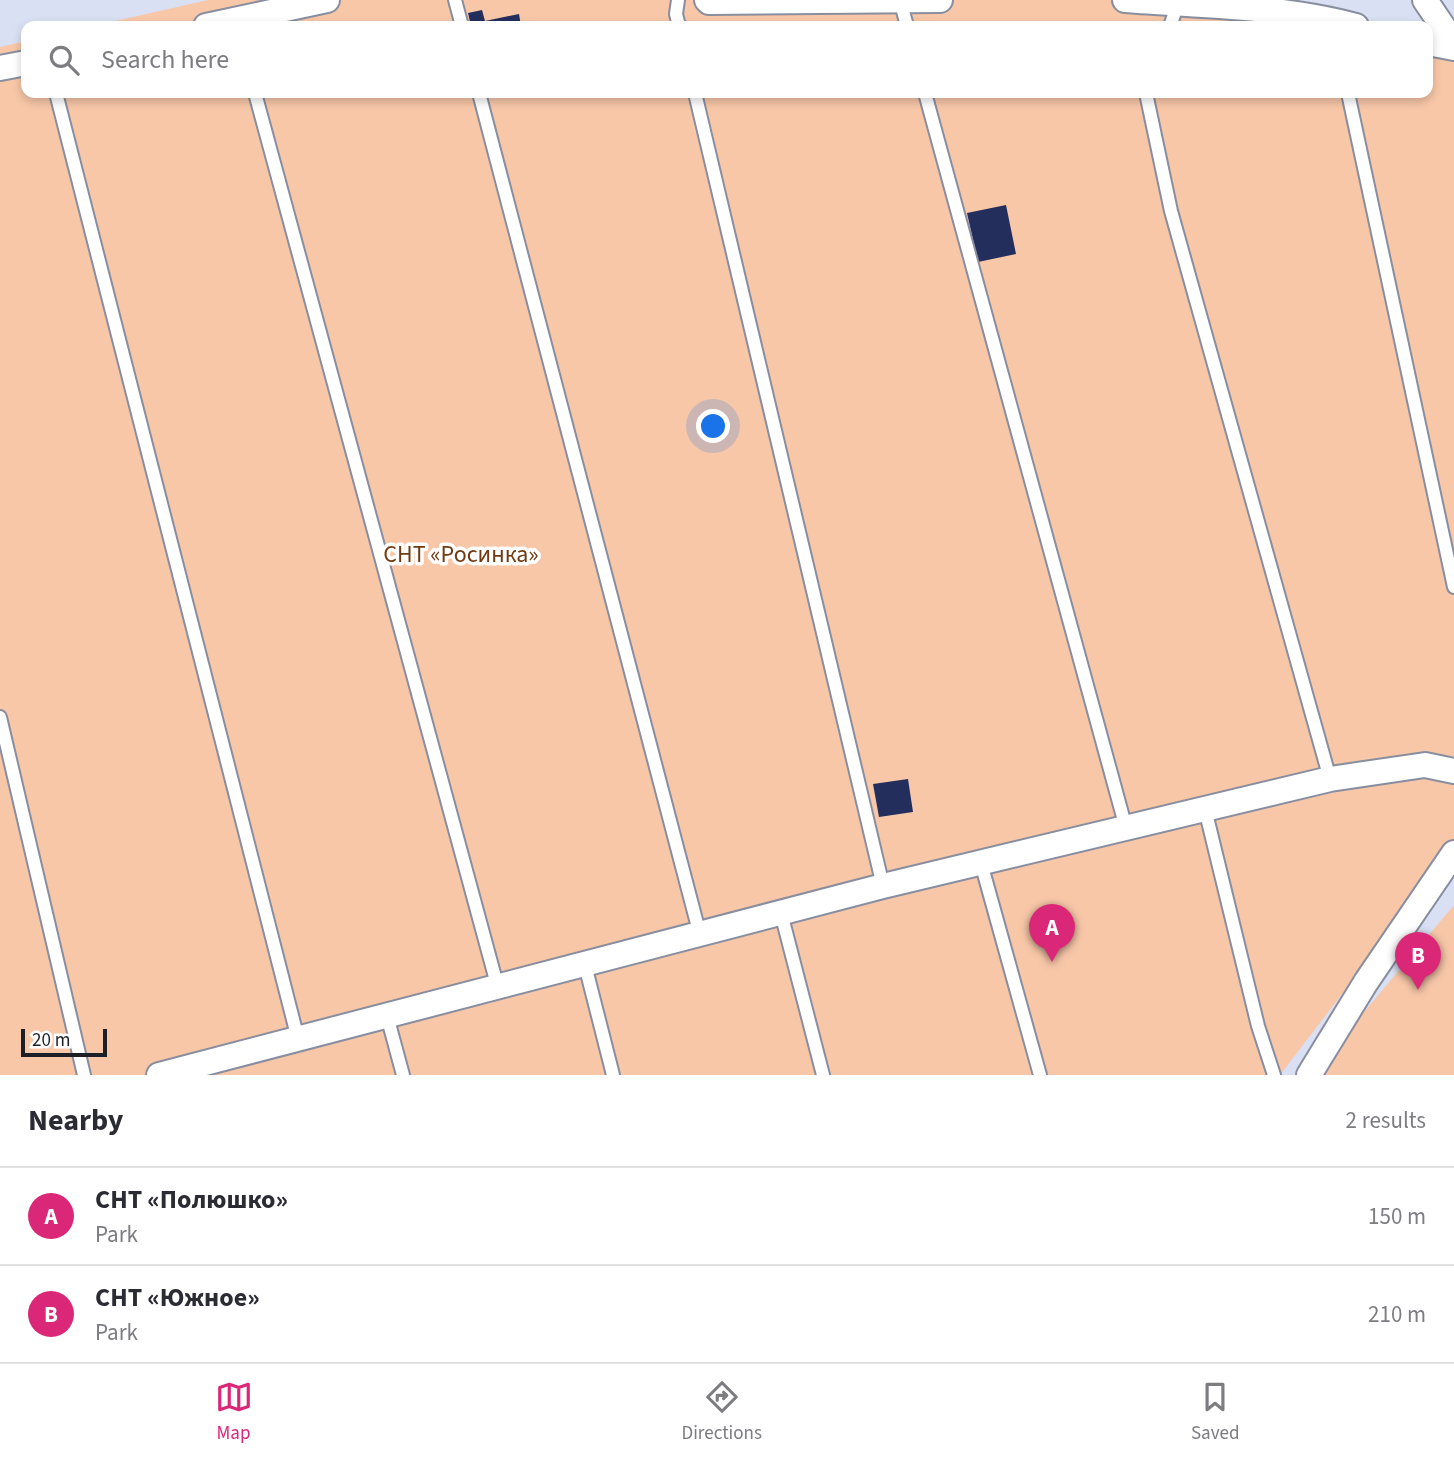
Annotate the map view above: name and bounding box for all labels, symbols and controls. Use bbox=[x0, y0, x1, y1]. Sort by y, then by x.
search box bbox=[21, 21, 1433, 98]
icon: search bbox=[45, 41, 83, 79]
text: Search here bbox=[101, 41, 229, 78]
your location bbox=[696, 409, 730, 443]
park label: СНТ «Росинка» bbox=[383, 537, 539, 572]
pin: A bbox=[1029, 904, 1075, 962]
pin: B bbox=[1395, 932, 1441, 990]
scale bar bbox=[21, 1026, 107, 1058]
text: 20 m bbox=[32, 1027, 70, 1054]
text: Nearby bbox=[28, 1099, 123, 1142]
text: 2 results bbox=[1346, 1104, 1426, 1137]
text: СНТ «Полюшко» bbox=[95, 1181, 288, 1218]
text: A bbox=[44, 1200, 58, 1233]
text: 150 m bbox=[1368, 1200, 1426, 1233]
text: Park bbox=[95, 1218, 138, 1251]
text: СНТ «Южное» bbox=[95, 1279, 260, 1316]
text: B bbox=[44, 1298, 58, 1331]
text: 210 m bbox=[1368, 1298, 1426, 1331]
text: Park bbox=[95, 1316, 138, 1349]
tab: Map bbox=[215, 1378, 253, 1447]
tab: Directions bbox=[682, 1378, 762, 1447]
tab: Saved bbox=[1191, 1378, 1239, 1447]

